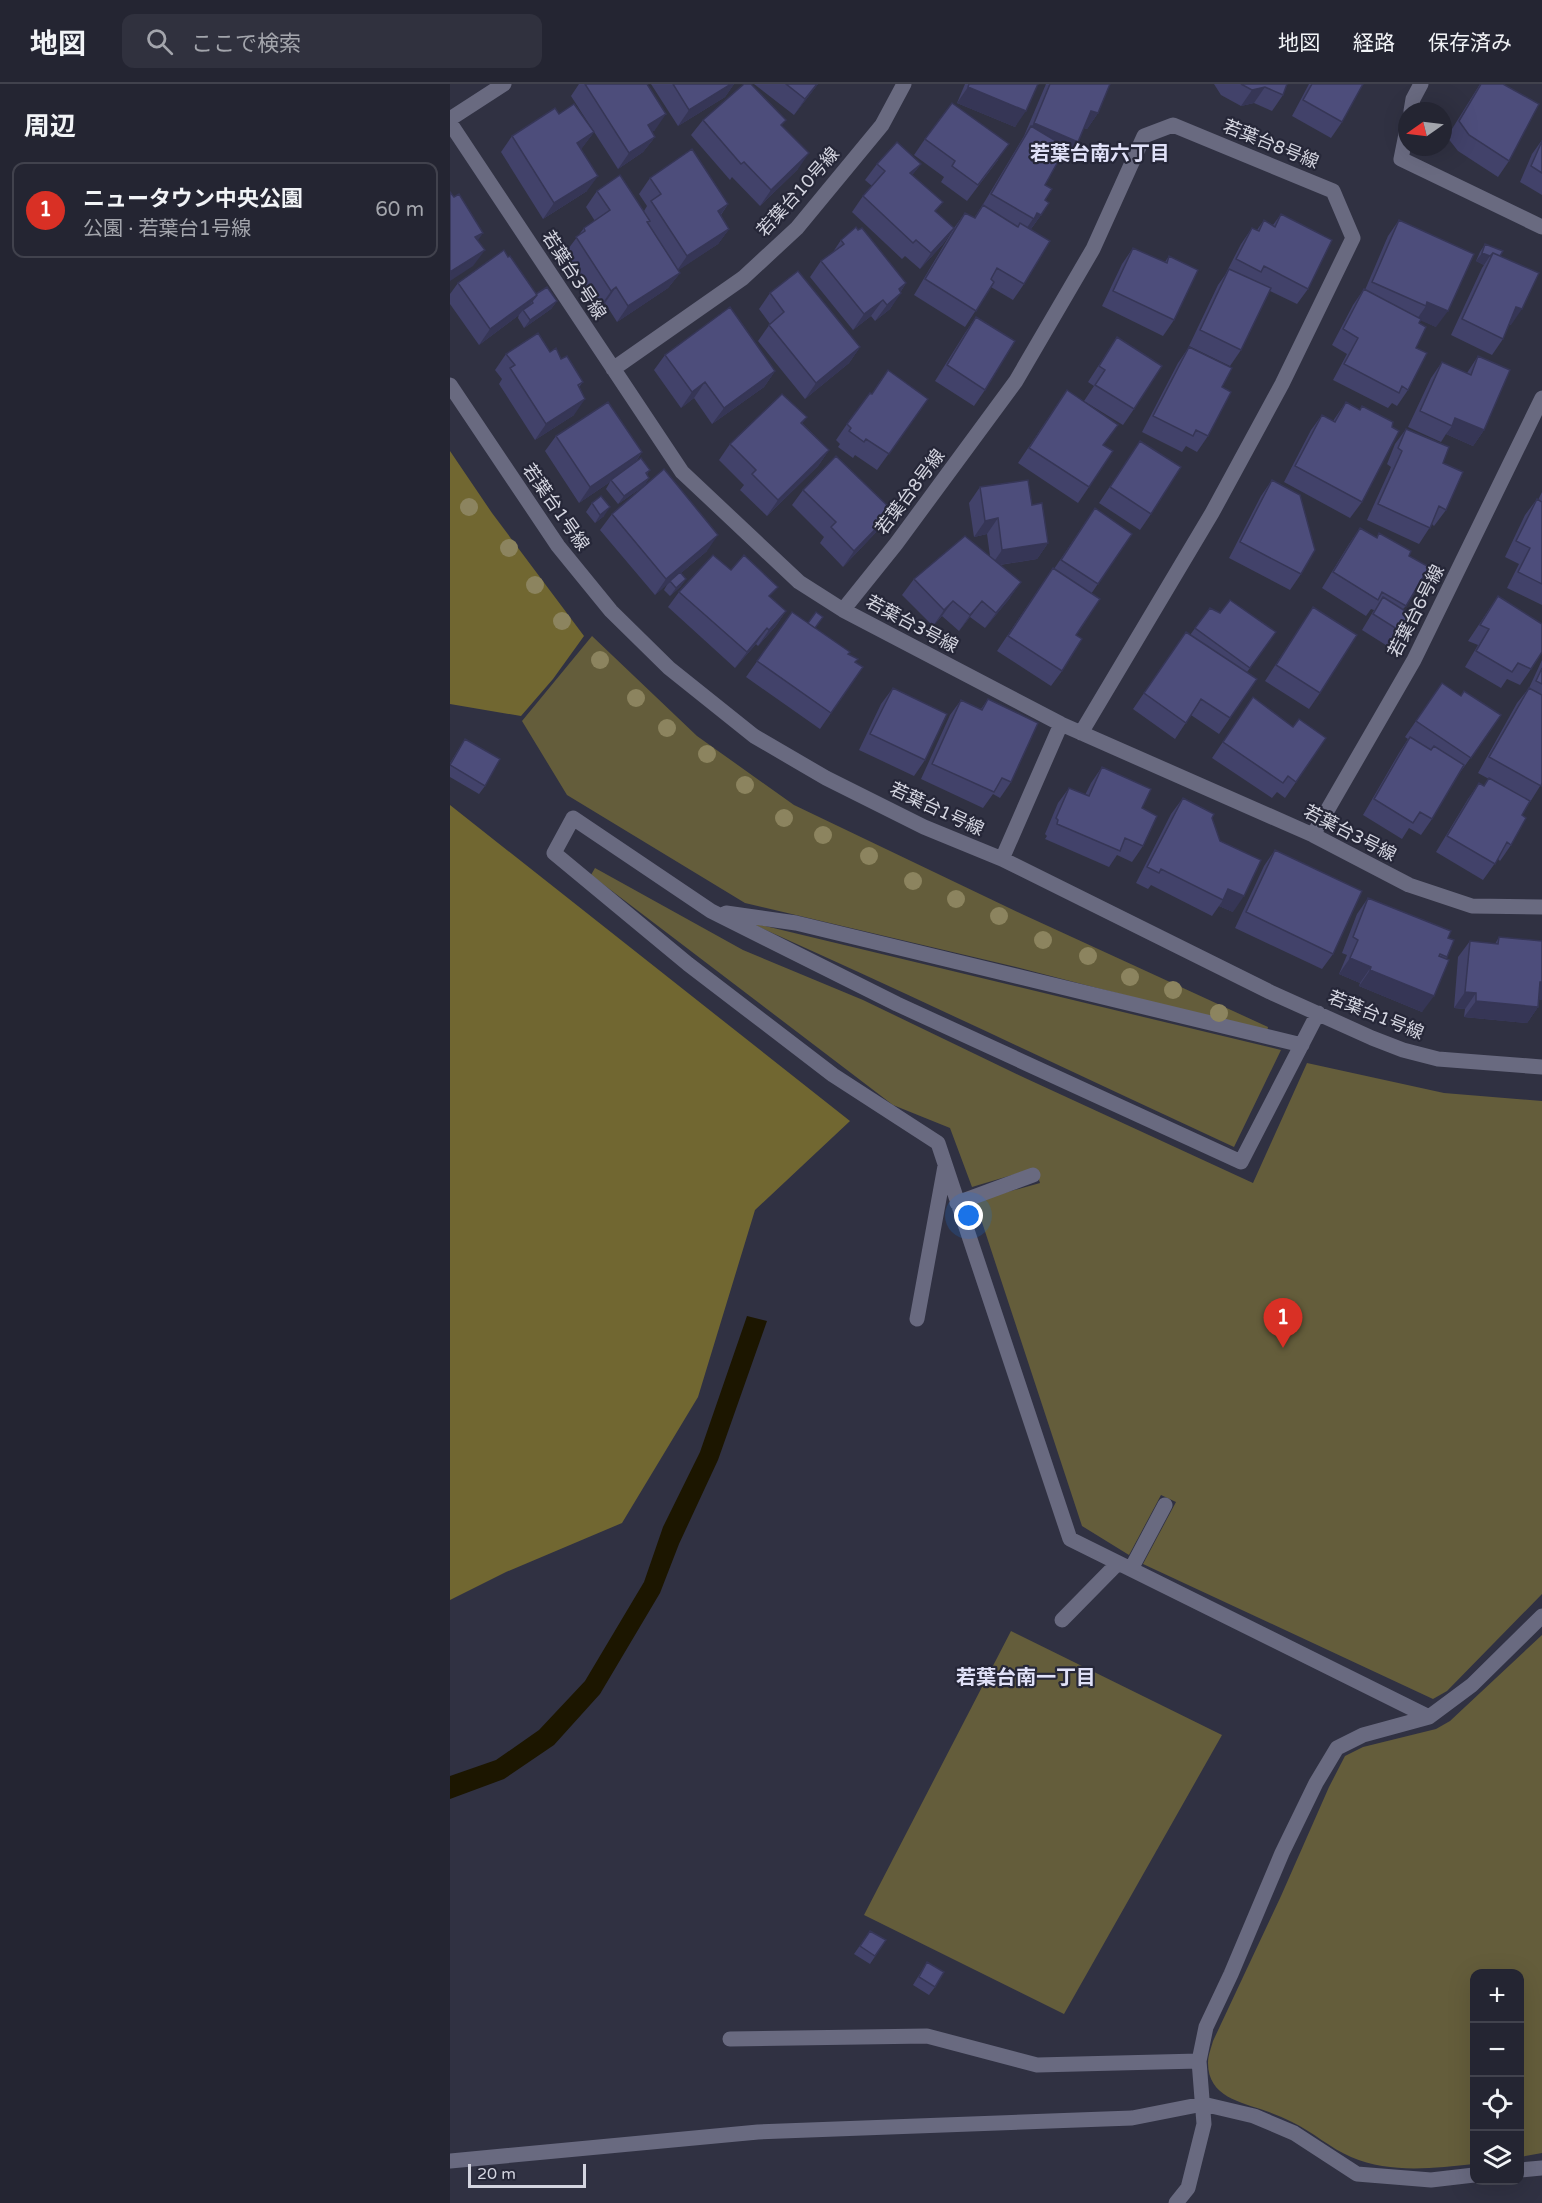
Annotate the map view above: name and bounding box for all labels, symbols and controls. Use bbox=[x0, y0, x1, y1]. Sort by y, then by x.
search box bbox=[122, 14, 542, 68]
icon: search bbox=[143, 25, 176, 58]
text: 地図 bbox=[30, 27, 86, 61]
text: ここで検索 bbox=[191, 31, 301, 57]
text: 地図 bbox=[1278, 31, 1320, 56]
text: 経路 bbox=[1353, 31, 1395, 56]
text: 保存済み bbox=[1428, 31, 1512, 56]
north arrow bbox=[1398, 102, 1452, 156]
text: 周辺 bbox=[24, 111, 76, 142]
street label: 若葉台8号線 bbox=[1220, 115, 1322, 173]
district label: 若葉台南六丁目 bbox=[1030, 142, 1170, 166]
street label: 若葉台10号線 bbox=[752, 143, 844, 241]
text: ニュータウン中央公園 bbox=[83, 186, 303, 212]
text: 1 bbox=[39, 198, 52, 222]
text: 60 m bbox=[375, 198, 424, 222]
text: 公園 · 若葉台1号線 bbox=[83, 217, 251, 241]
street label: 若葉台3号線 bbox=[537, 227, 611, 323]
street label: 若葉台8号線 bbox=[871, 445, 949, 539]
street label: 若葉台1号線 bbox=[518, 459, 594, 555]
street label: 若葉台6号線 bbox=[1383, 561, 1449, 661]
street label: 若葉台3号線 bbox=[862, 591, 962, 657]
street label: 若葉台1号線 bbox=[886, 778, 988, 840]
street label: 若葉台3号線 bbox=[1300, 800, 1400, 866]
street label: 若葉台1号線 bbox=[1325, 986, 1427, 1044]
your location bbox=[954, 1201, 983, 1230]
pin: 1 bbox=[1264, 1298, 1302, 1348]
district label: 若葉台南一丁目 bbox=[956, 1666, 1096, 1690]
map controls bbox=[1470, 1969, 1524, 2185]
button: + bbox=[1470, 1969, 1524, 2023]
button: − bbox=[1470, 2023, 1524, 2077]
button: locate bbox=[1470, 2077, 1524, 2131]
button: layers bbox=[1470, 2131, 1524, 2185]
scale bar bbox=[468, 2161, 586, 2188]
text: 20 m bbox=[477, 2164, 516, 2184]

